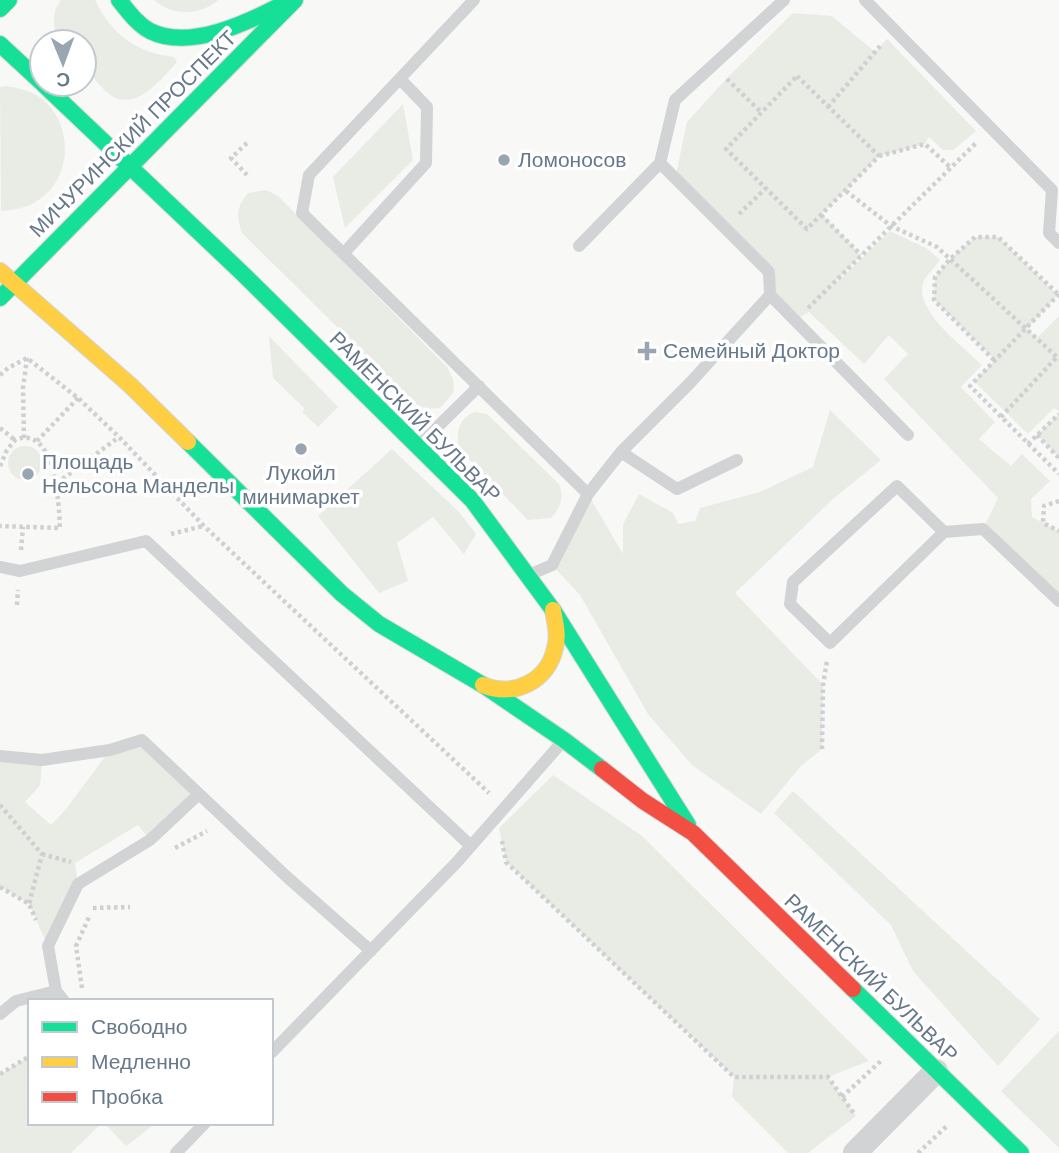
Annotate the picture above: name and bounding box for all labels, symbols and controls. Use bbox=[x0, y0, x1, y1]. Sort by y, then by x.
street label: МИЧУРИНСКИЙ ПРОСПЕКТ bbox=[25, 26, 241, 242]
north arrow bbox=[28, 28, 98, 98]
place label: Ломоносов bbox=[518, 146, 626, 174]
marker: Ломоносов bbox=[496, 152, 512, 168]
street label: РАМЕНСКИЙ БУЛЬВАР bbox=[323, 325, 507, 509]
place label: Семейный Доктор bbox=[663, 337, 840, 365]
marker: Семейный Доктор bbox=[637, 341, 657, 361]
marker: Лукойл минимаркет bbox=[293, 441, 309, 457]
place label: Площадь Нельсона Манделы bbox=[42, 448, 234, 500]
place label: Лукойл минимаркет bbox=[242, 459, 360, 511]
marker: Площадь Нельсона Манделы bbox=[20, 466, 36, 482]
street label: РАМЕНСКИЙ БУЛЬВАР bbox=[778, 888, 964, 1068]
legend bbox=[28, 999, 273, 1125]
text: Свободно bbox=[91, 1013, 188, 1041]
text: Медленно bbox=[91, 1048, 191, 1076]
text: Пробка bbox=[91, 1083, 163, 1111]

